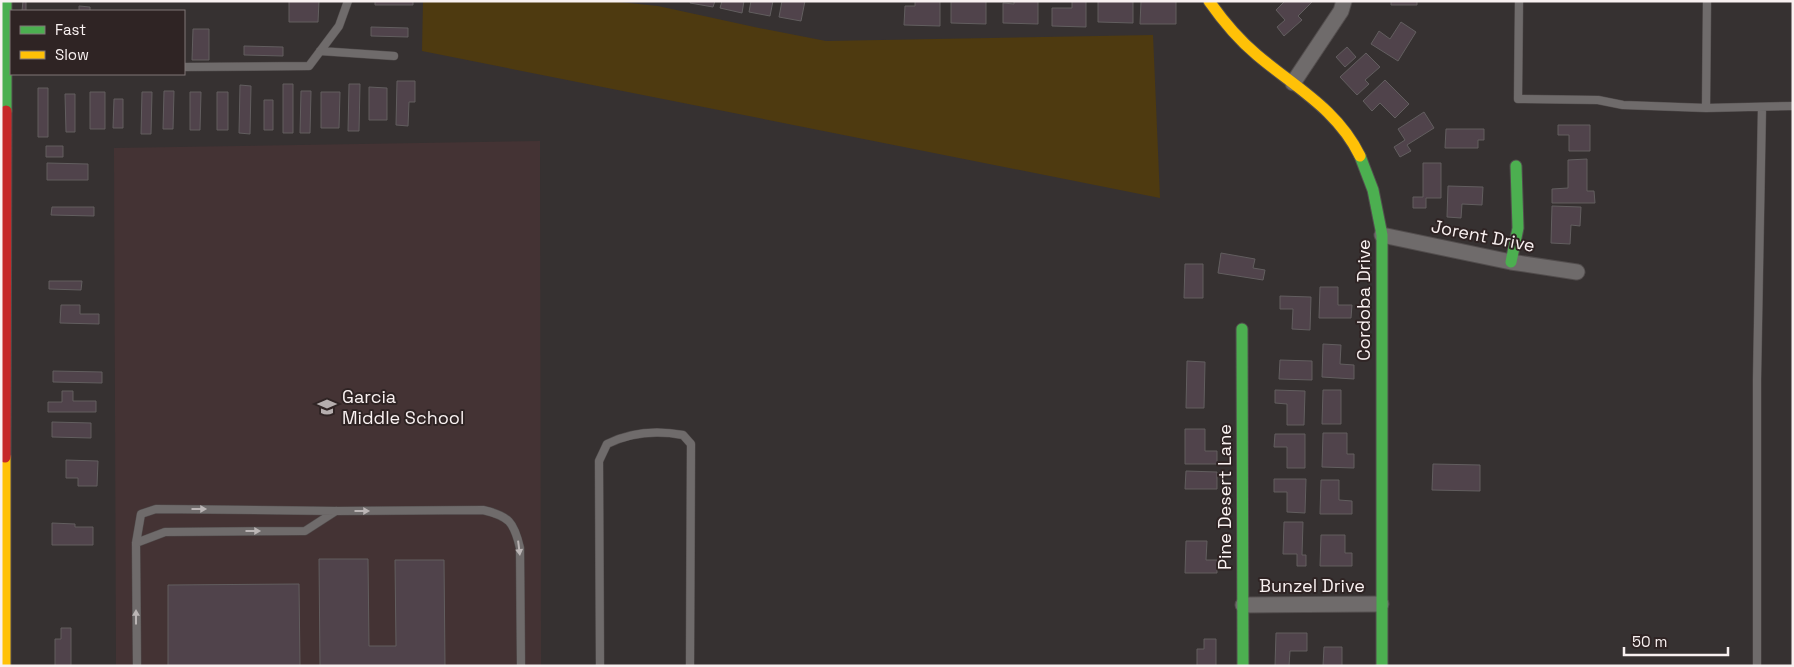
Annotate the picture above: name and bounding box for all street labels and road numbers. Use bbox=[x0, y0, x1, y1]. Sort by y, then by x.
street label: Jorent Drive bbox=[1429, 214, 1537, 257]
street label: Cordoba Drive bbox=[1352, 239, 1375, 361]
street label: Pine Desert Lane bbox=[1213, 424, 1236, 570]
street label: Bunzel Drive bbox=[1259, 574, 1365, 597]

